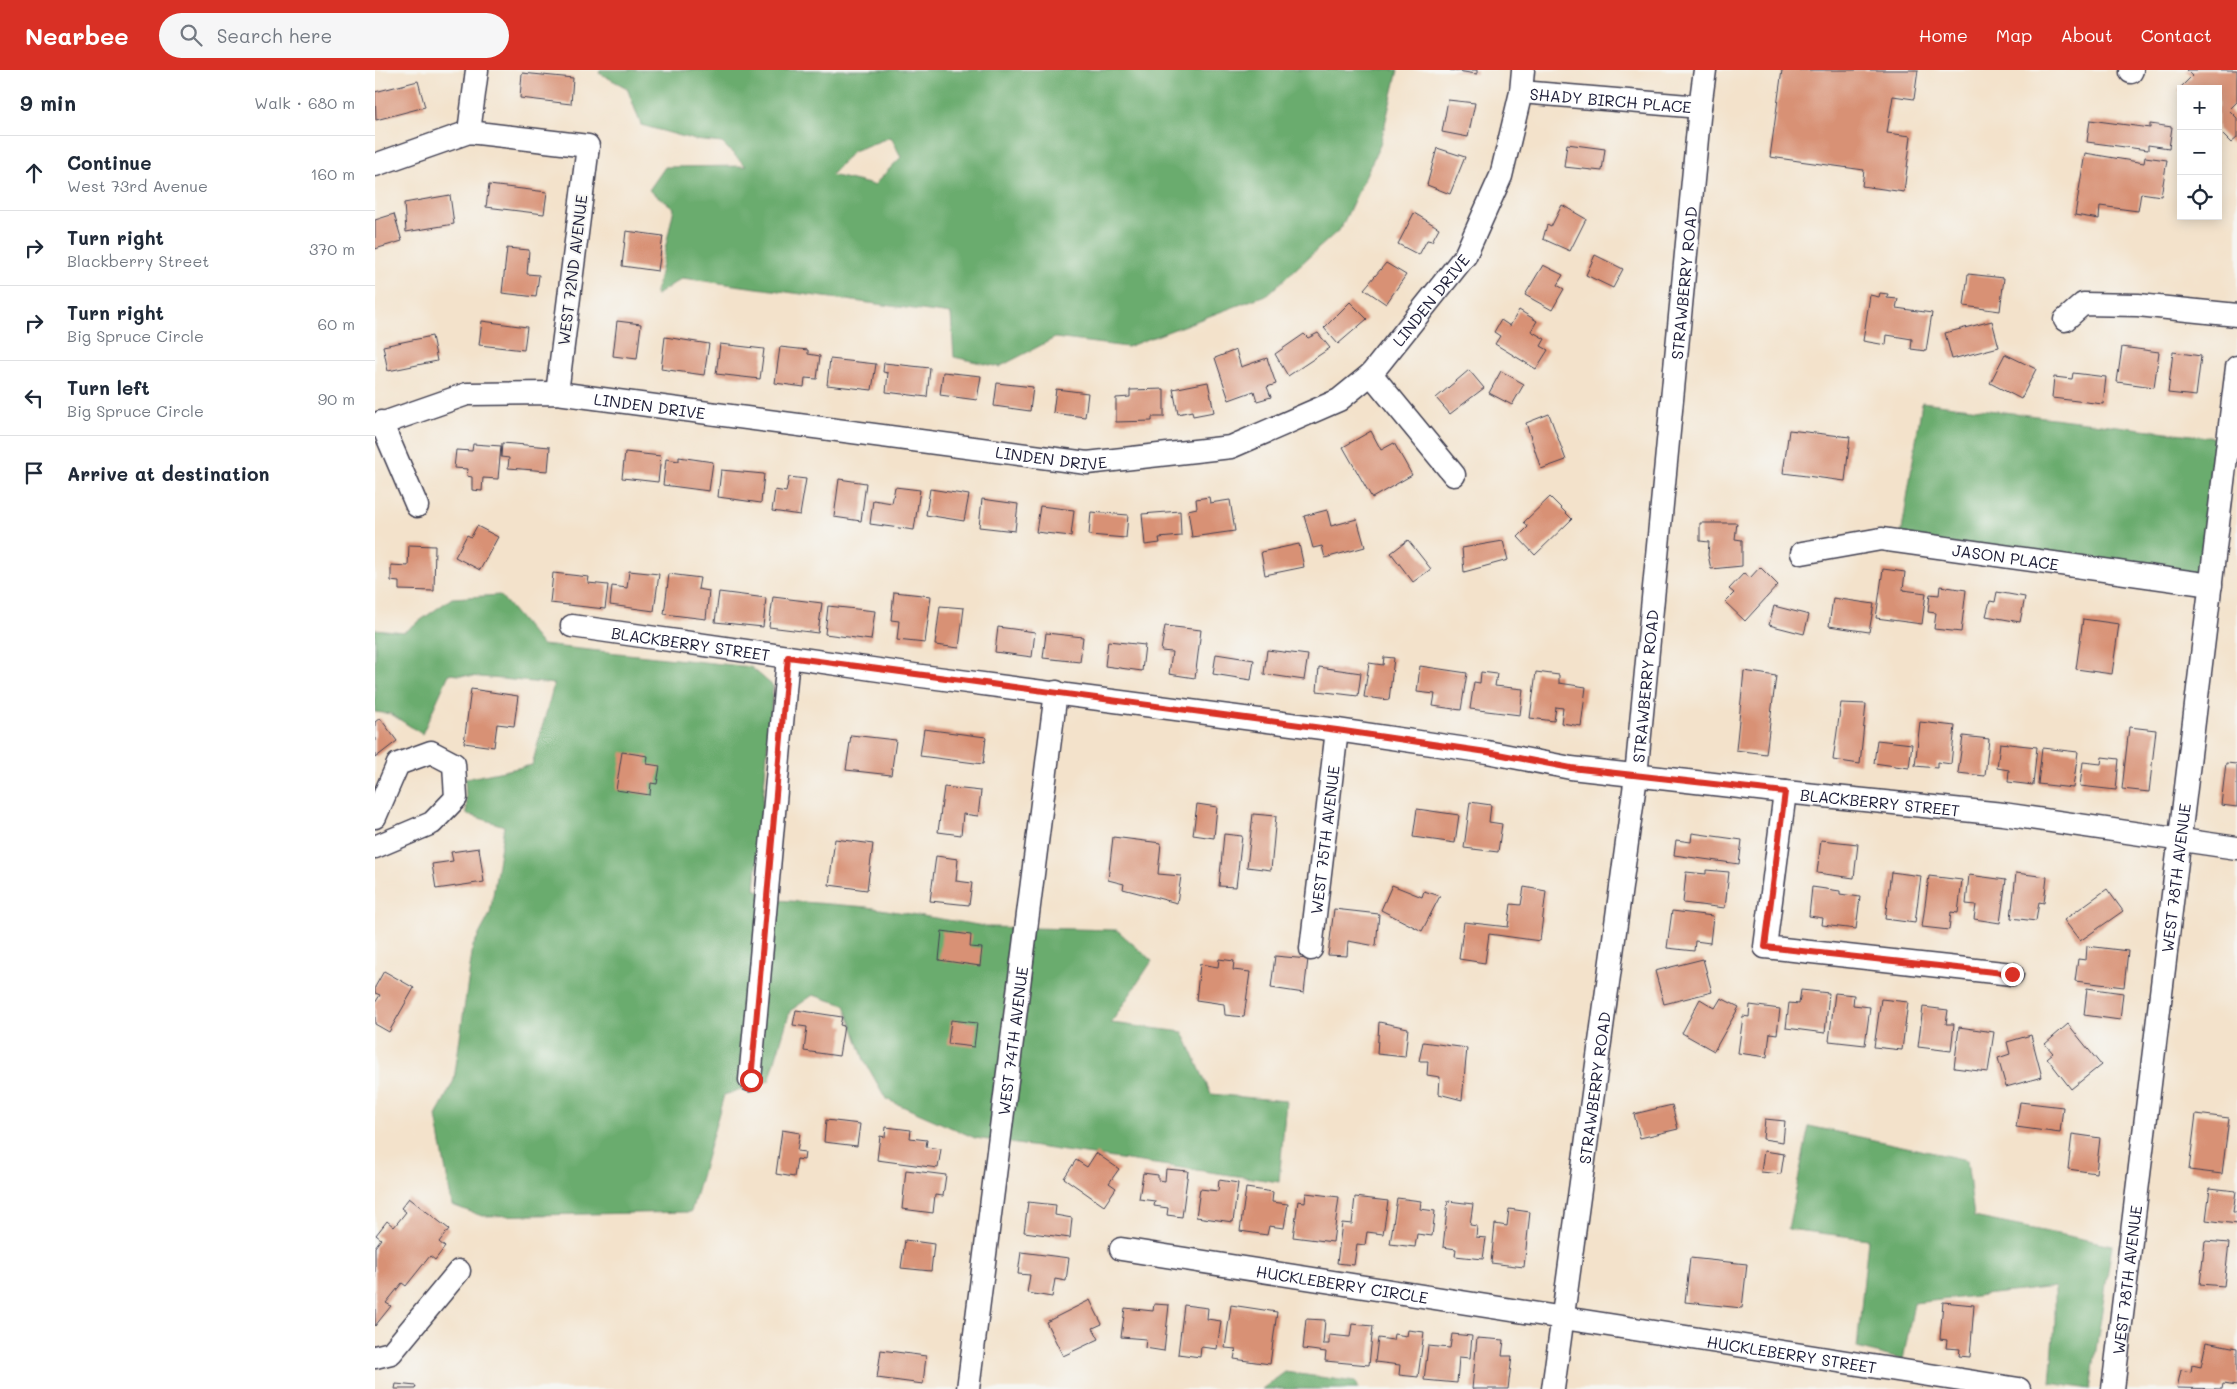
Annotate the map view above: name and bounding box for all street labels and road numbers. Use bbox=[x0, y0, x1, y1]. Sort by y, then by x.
street label: SHADY BIRCH PLACE bbox=[1529, 82, 1692, 117]
street label: WEST 72ND AVENUE bbox=[552, 193, 592, 347]
street label: STRAWBERRY ROAD bbox=[1665, 205, 1701, 360]
street label: LINDEN DRIVE bbox=[1387, 249, 1473, 350]
street label: LINDEN DRIVE bbox=[593, 388, 707, 423]
street label: LINDEN DRIVE bbox=[994, 441, 1108, 473]
street label: JASON PLACE bbox=[1951, 539, 2060, 574]
street label: STRAWBERRY ROAD bbox=[1627, 609, 1662, 763]
street label: BLACKBERRY STREET bbox=[610, 621, 772, 665]
street label: WEST 75TH AVENUE bbox=[1305, 764, 1343, 915]
street label: BLACKBERRY STREET bbox=[1799, 783, 1961, 820]
street label: WEST 78TH AVENUE bbox=[2156, 802, 2194, 954]
street label: WEST 74TH AVENUE bbox=[992, 965, 1032, 1116]
street label: STRAWBERRY ROAD bbox=[1573, 1010, 1615, 1165]
street label: WEST 78TH AVENUE bbox=[2107, 1204, 2146, 1356]
street label: HUCKLEBERRY CIRCLE bbox=[1255, 1260, 1430, 1307]
street label: HUCKLEBERRY STREET bbox=[1706, 1330, 1878, 1377]

